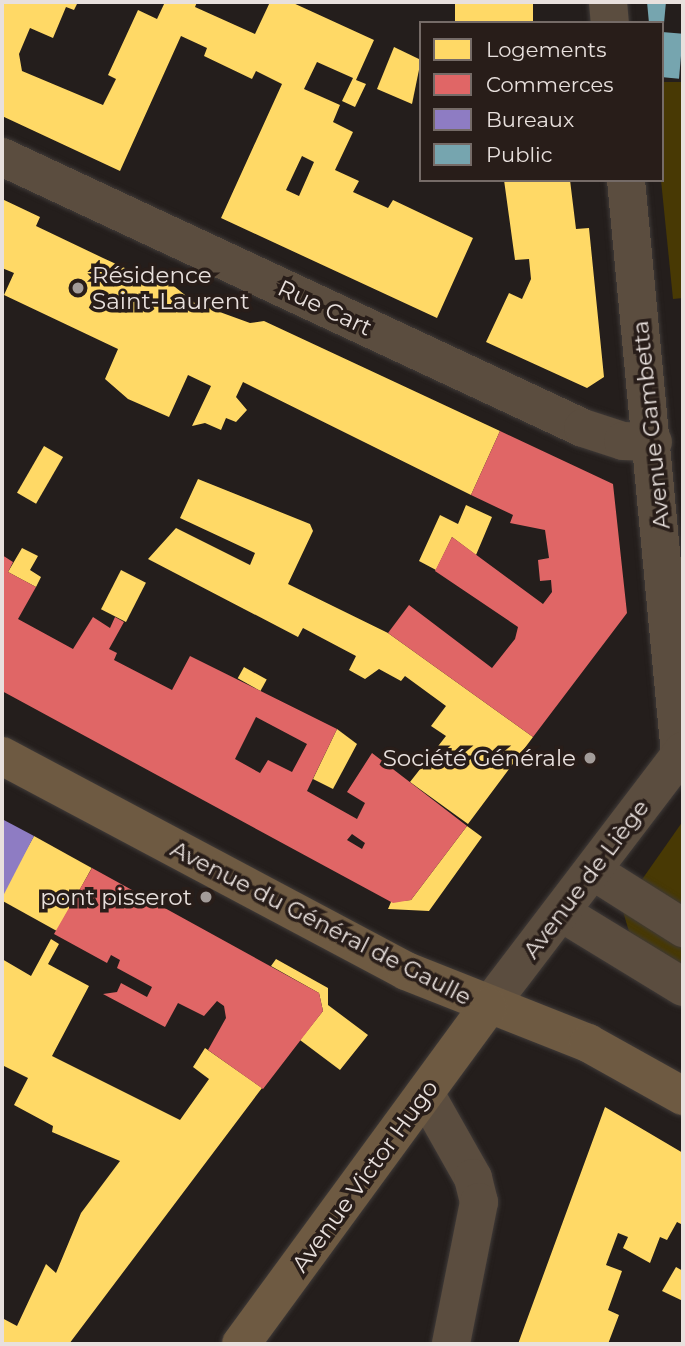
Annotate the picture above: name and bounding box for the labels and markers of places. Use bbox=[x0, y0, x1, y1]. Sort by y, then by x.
place label: Résidence Saint-Laurent bbox=[92, 261, 250, 315]
marker: Résidence Saint-Laurent bbox=[70, 280, 86, 296]
place label: Société Générale bbox=[383, 744, 576, 772]
marker: Société Générale bbox=[582, 750, 598, 766]
place label: pont pisserot bbox=[40, 883, 192, 911]
marker: pont pisserot bbox=[198, 889, 214, 905]

